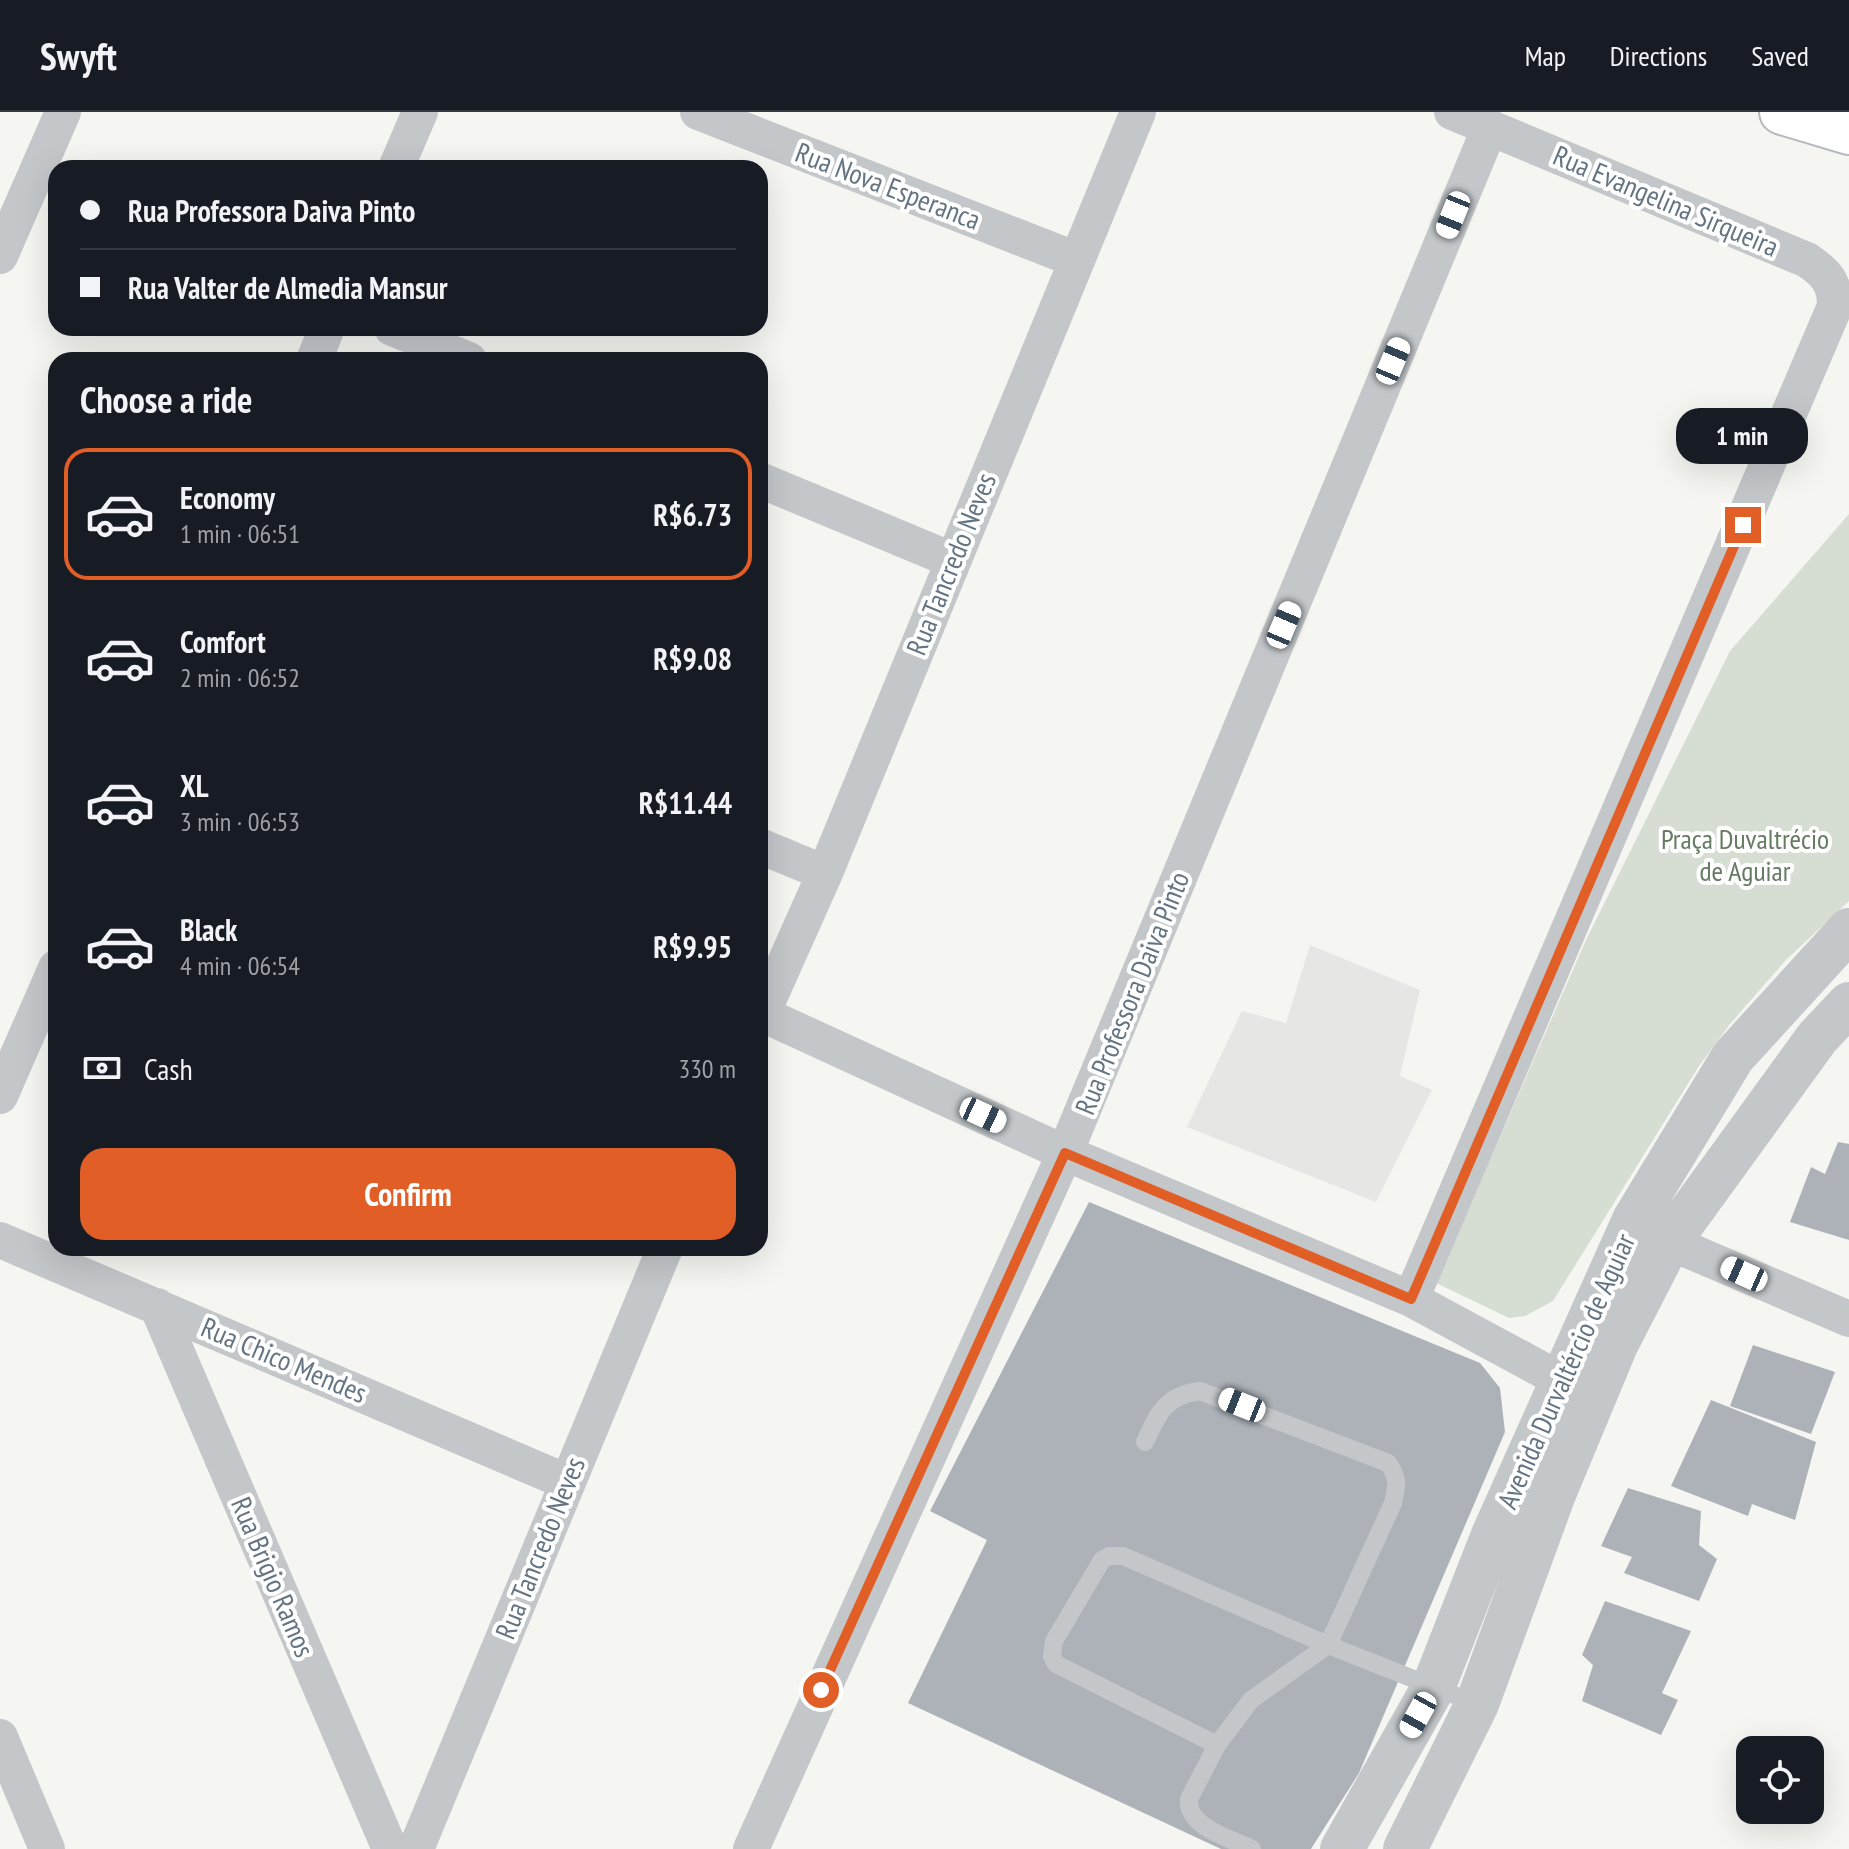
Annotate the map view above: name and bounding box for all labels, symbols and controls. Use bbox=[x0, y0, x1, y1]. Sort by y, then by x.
text: Swyft bbox=[40, 31, 117, 80]
text: Map bbox=[1525, 37, 1566, 74]
text: Directions bbox=[1610, 37, 1707, 74]
text: Saved bbox=[1751, 37, 1809, 74]
street label: Rua Nova Esperanca bbox=[790, 133, 986, 238]
street label: Rua Evangelina Sirqueira bbox=[1548, 136, 1784, 265]
car bbox=[1433, 188, 1473, 242]
text: Rua Professora Daiva Pinto bbox=[128, 191, 415, 230]
text: Rua Valter de Almedia Mansur bbox=[128, 268, 448, 307]
car bbox=[1373, 334, 1413, 388]
text: Choose a ride bbox=[80, 376, 252, 423]
callout: 1 min bbox=[1677, 409, 1809, 465]
text: 1 min bbox=[1716, 419, 1768, 452]
street label: Rua Tancredo Neves bbox=[897, 467, 1004, 660]
icon: car bbox=[84, 478, 156, 550]
text: Economy bbox=[180, 478, 275, 517]
text: R$6.73 bbox=[653, 495, 732, 534]
route end bbox=[1725, 507, 1761, 543]
text: 1 min · 06:51 bbox=[180, 517, 300, 550]
car bbox=[1264, 598, 1304, 652]
icon: car bbox=[84, 622, 156, 694]
text: Comfort bbox=[180, 622, 266, 661]
text: R$9.08 bbox=[653, 639, 732, 678]
text: 2 min · 06:52 bbox=[180, 661, 300, 694]
icon: car bbox=[84, 766, 156, 838]
text: XL bbox=[180, 766, 209, 805]
text: R$11.44 bbox=[639, 783, 732, 822]
text: 3 min · 06:53 bbox=[180, 805, 300, 838]
park label: Praça Duvaltrécio de Aguiar bbox=[1661, 820, 1829, 889]
street label: Rua Professora Daiva Pinto bbox=[1066, 866, 1197, 1120]
icon: car bbox=[84, 910, 156, 982]
text: Black bbox=[180, 910, 237, 949]
text: R$9.95 bbox=[653, 927, 732, 966]
text: 4 min · 06:54 bbox=[180, 949, 300, 982]
icon: cash bbox=[80, 1046, 124, 1090]
text: Cash bbox=[144, 1049, 193, 1088]
text: 330 m bbox=[678, 1052, 736, 1085]
car bbox=[956, 1094, 1010, 1136]
button: Confirm bbox=[80, 1148, 736, 1240]
street label: Avenida Durvaltércio de Aguiar bbox=[1488, 1227, 1643, 1514]
car bbox=[1717, 1253, 1771, 1295]
street label: Rua Chico Mendes bbox=[196, 1308, 373, 1411]
car bbox=[1215, 1385, 1269, 1425]
street label: Rua Tancredo Neves bbox=[486, 1451, 593, 1644]
street label: Rua Brigio Ramos bbox=[223, 1491, 324, 1662]
route start bbox=[803, 1672, 839, 1708]
car bbox=[1396, 1688, 1440, 1742]
map controls bbox=[1736, 1736, 1824, 1824]
button: locate bbox=[1736, 1736, 1824, 1824]

